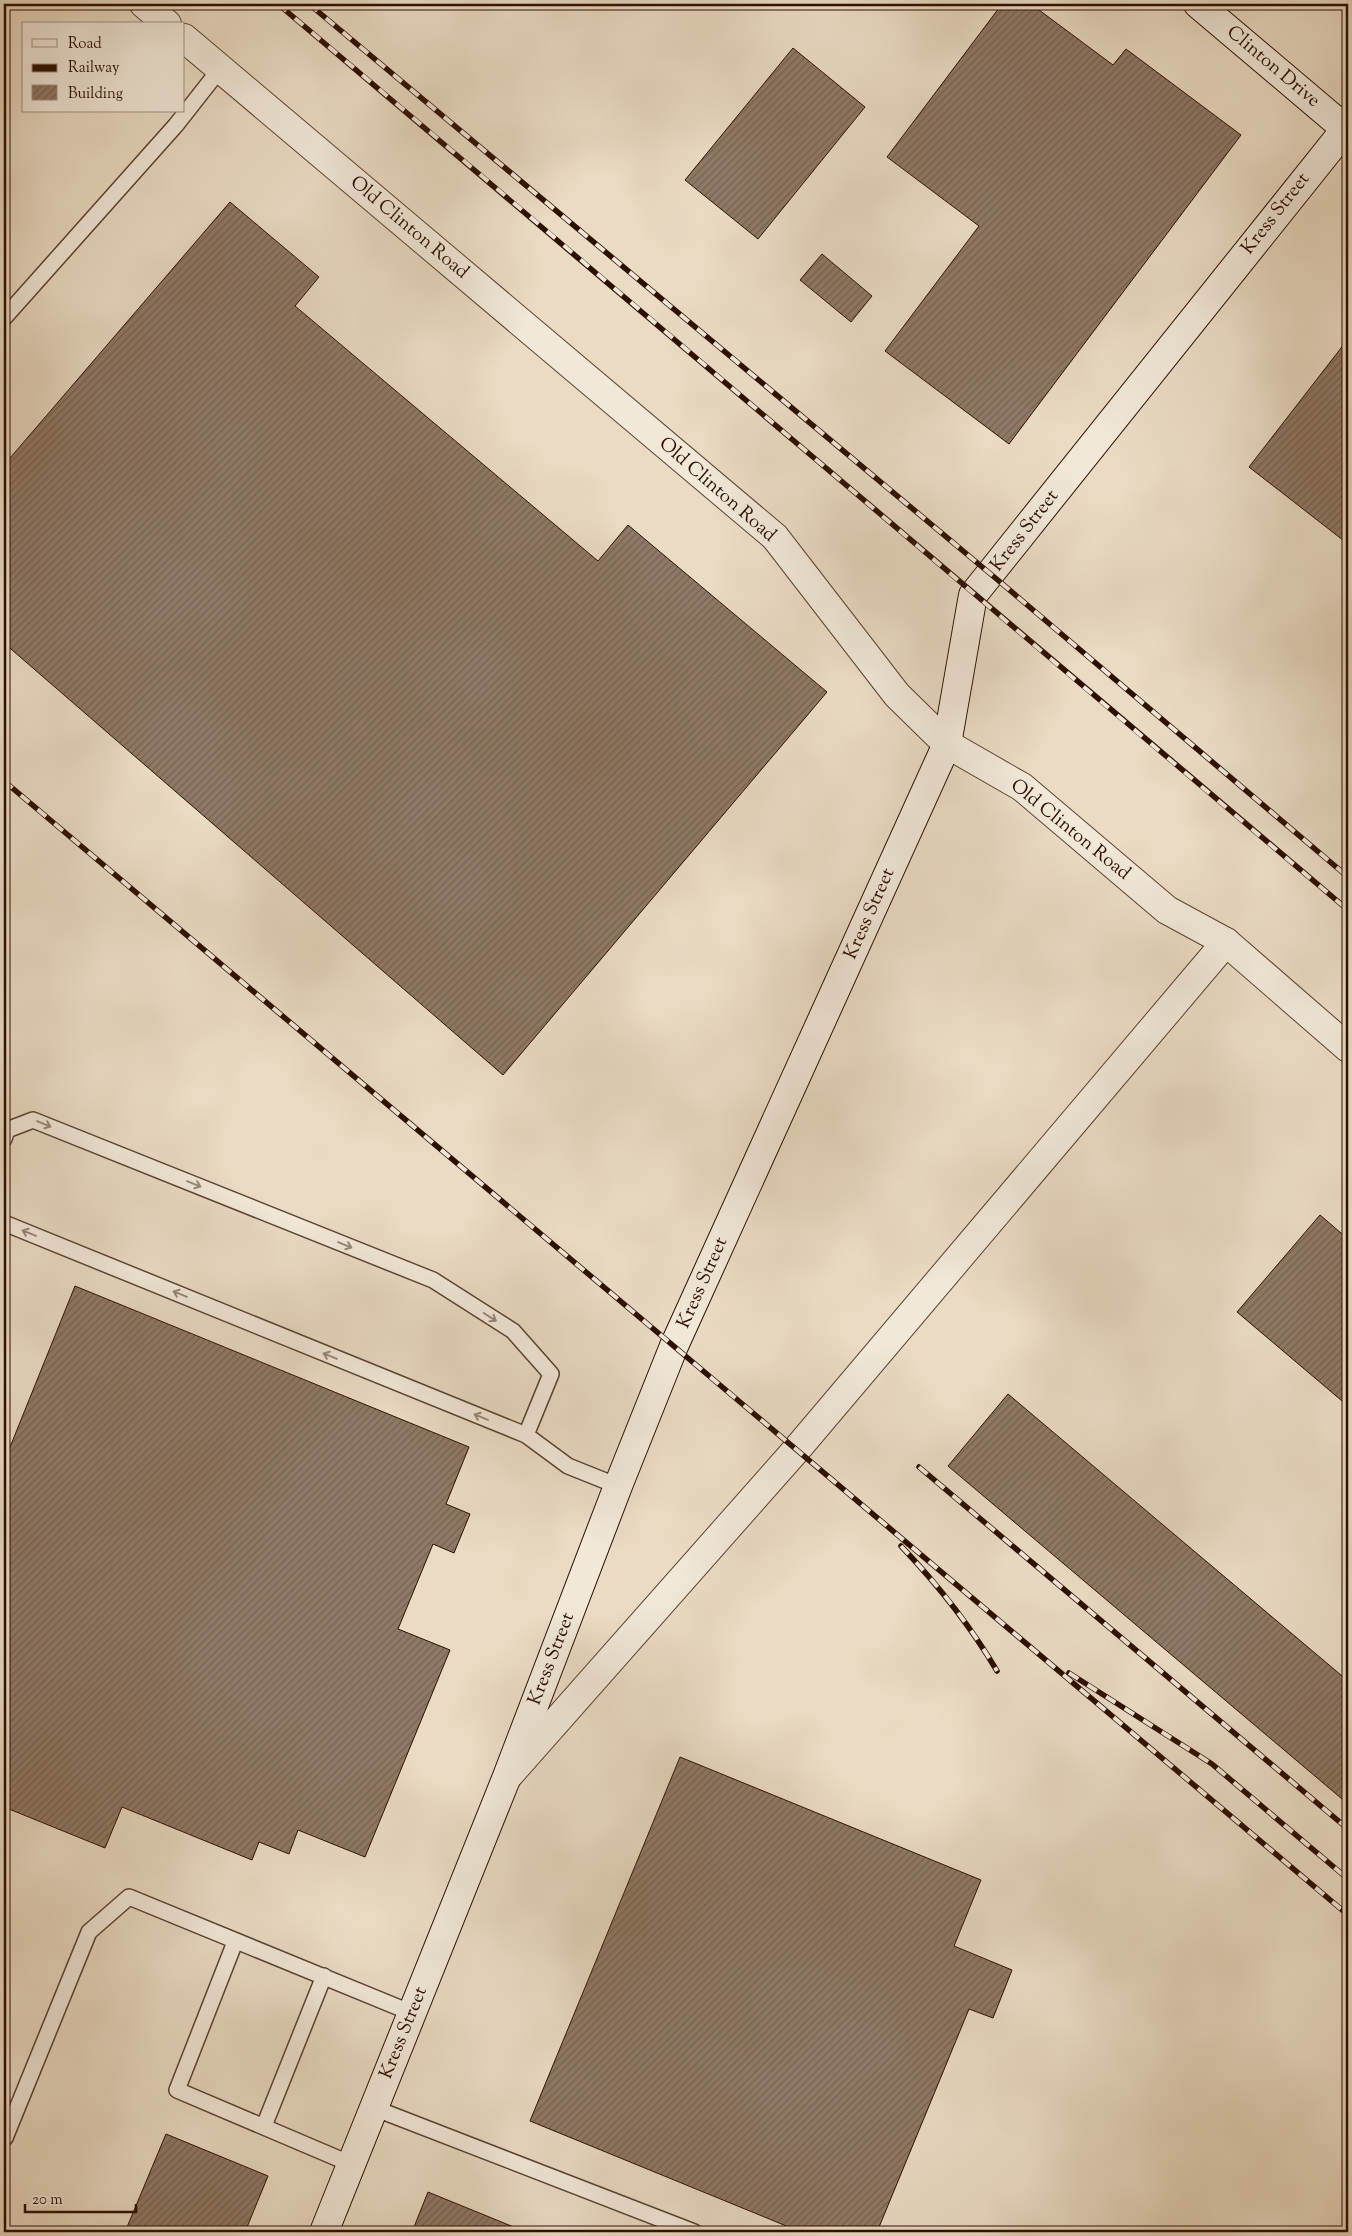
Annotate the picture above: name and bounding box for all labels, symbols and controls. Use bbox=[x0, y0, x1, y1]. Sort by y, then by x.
street label: Clinton Drive bbox=[1220, 20, 1326, 114]
legend bbox=[22, 22, 185, 112]
text: Road bbox=[68, 34, 102, 55]
text: Railway bbox=[68, 58, 120, 79]
text: Building bbox=[68, 84, 123, 105]
street label: Kress Street bbox=[1235, 167, 1317, 261]
street label: Old Clinton Road bbox=[344, 170, 475, 286]
street label: Old Clinton Road bbox=[652, 431, 782, 549]
street label: Kress Street bbox=[984, 484, 1066, 578]
street label: Old Clinton Road bbox=[1004, 773, 1136, 887]
street label: Kress Street bbox=[838, 864, 902, 964]
one-way arrow bbox=[36, 1120, 51, 1129]
one-way arrow bbox=[187, 1181, 202, 1190]
one-way arrow bbox=[22, 1228, 37, 1238]
street label: Kress Street bbox=[671, 1233, 735, 1333]
one-way arrow bbox=[337, 1241, 352, 1250]
one-way arrow bbox=[173, 1289, 188, 1299]
one-way arrow bbox=[483, 1312, 497, 1322]
one-way arrow bbox=[323, 1350, 338, 1360]
one-way arrow bbox=[474, 1412, 489, 1421]
street label: Kress Street bbox=[522, 1608, 582, 1709]
street label: Kress Street bbox=[373, 1982, 435, 2083]
scale bar bbox=[25, 2181, 136, 2213]
text: 20 m bbox=[32, 2190, 63, 2211]

